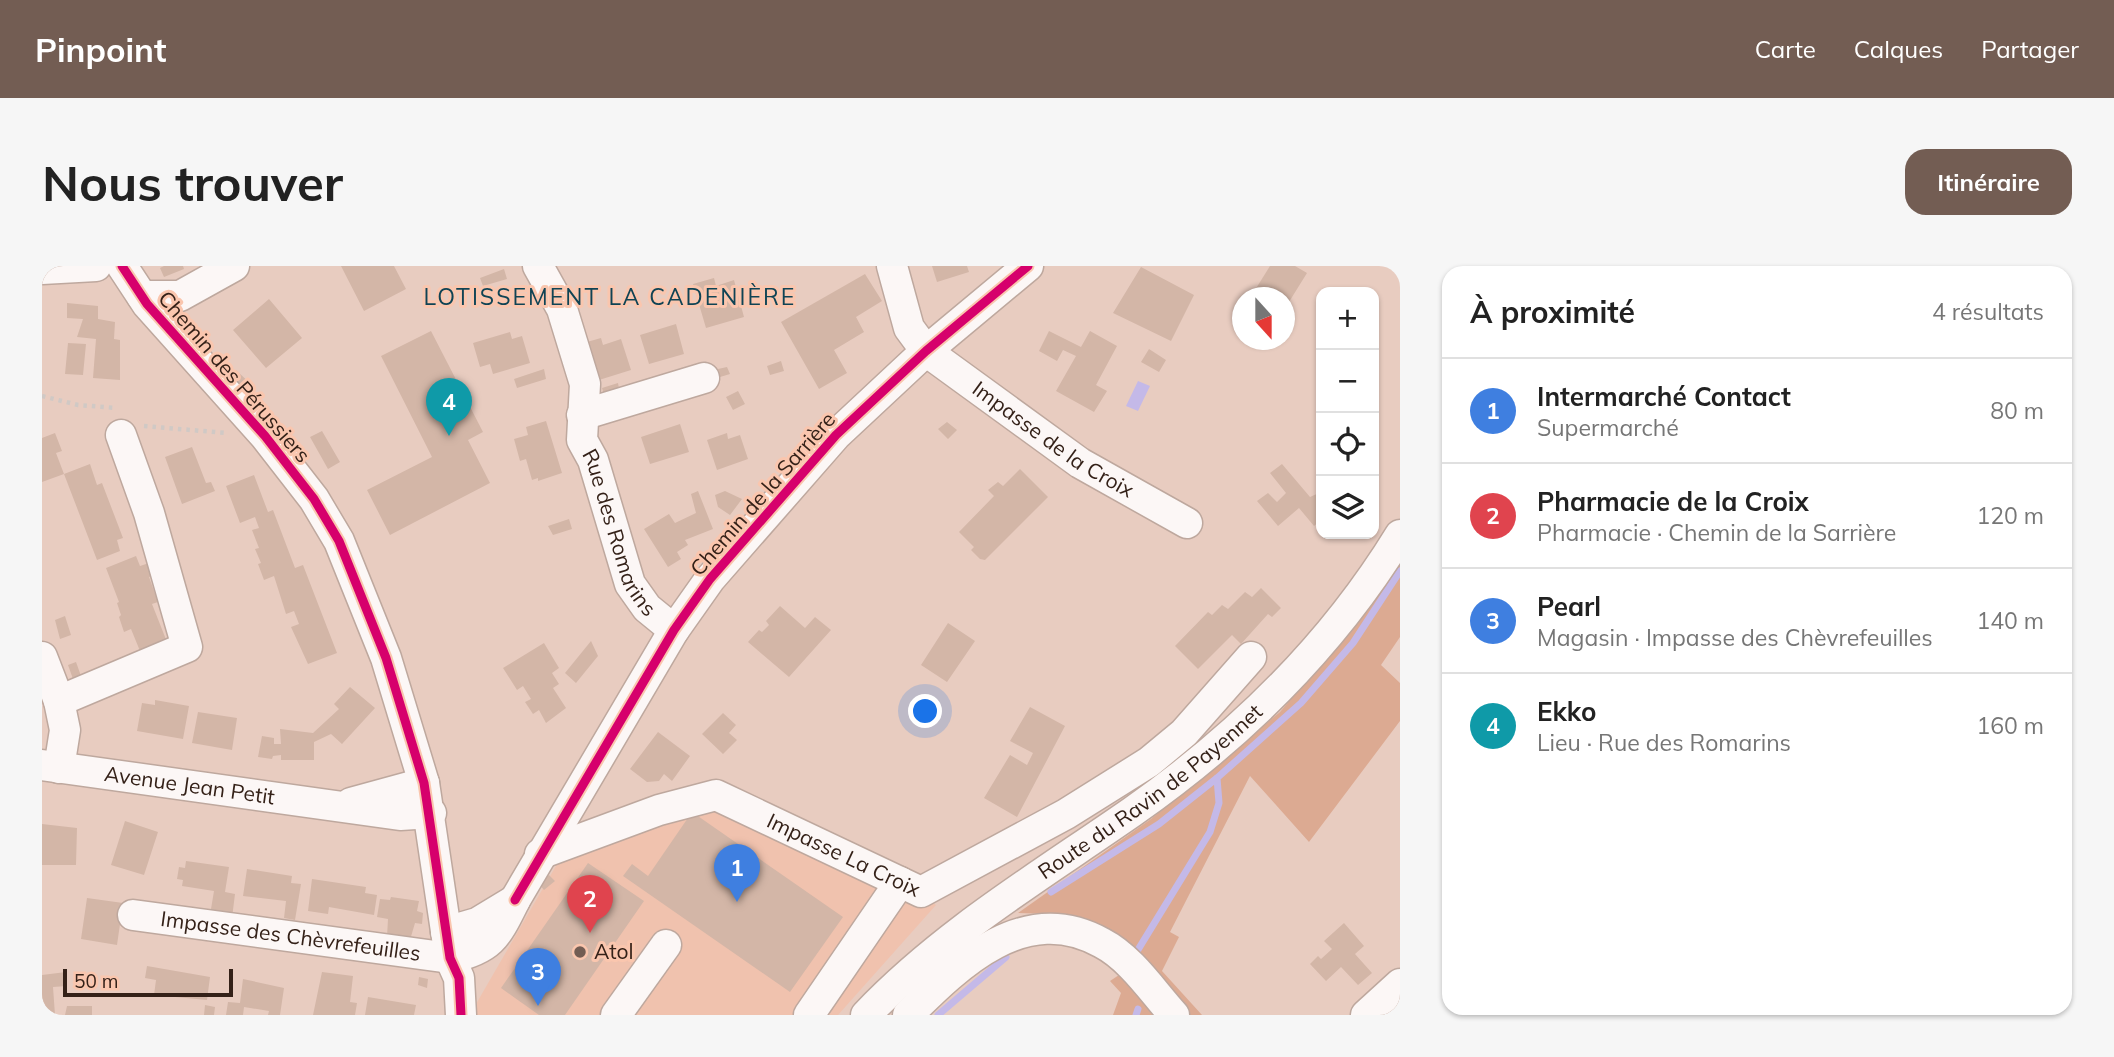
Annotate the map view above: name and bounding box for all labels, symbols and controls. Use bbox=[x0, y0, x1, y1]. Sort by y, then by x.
text: Pinpoint bbox=[35, 29, 167, 70]
text: Carte bbox=[1755, 34, 1816, 64]
text: Calques bbox=[1854, 34, 1943, 64]
text: Partager bbox=[1981, 34, 2079, 64]
button: Itinéraire bbox=[1905, 149, 2072, 215]
text: Nous trouver bbox=[42, 152, 343, 213]
district label: LOTISSEMENT LA CADENIÈRE bbox=[424, 282, 796, 311]
street label: Chemin des Pérussiers bbox=[153, 285, 316, 467]
north arrow bbox=[1232, 287, 1295, 350]
map controls bbox=[1316, 287, 1379, 539]
button: + bbox=[1316, 287, 1379, 350]
text: À proximité bbox=[1470, 293, 1635, 331]
text: 4 résultats bbox=[1932, 297, 2044, 326]
button: − bbox=[1316, 350, 1379, 413]
street label: Impasse de la Croix bbox=[968, 375, 1139, 503]
pin: 4 bbox=[426, 378, 472, 436]
text: Intermarché Contact bbox=[1537, 380, 1791, 413]
text: 1 bbox=[1486, 396, 1500, 425]
text: 80 m bbox=[1990, 396, 2044, 425]
street label: Chemin de la Sarrière bbox=[684, 406, 840, 580]
button: locate bbox=[1316, 413, 1379, 476]
text: Supermarché bbox=[1537, 413, 1679, 442]
street label: Rue des Romarins bbox=[577, 444, 661, 622]
button: layers bbox=[1316, 476, 1379, 539]
text: Pharmacie de la Croix bbox=[1537, 485, 1809, 518]
text: 2 bbox=[1486, 501, 1500, 530]
text: 120 m bbox=[1976, 501, 2044, 530]
text: Pharmacie · Chemin de la Sarrière bbox=[1537, 518, 1896, 547]
text: Pearl bbox=[1537, 590, 1601, 623]
text: 3 bbox=[1486, 606, 1500, 635]
text: 140 m bbox=[1976, 606, 2044, 635]
text: Magasin · Impasse des Chèvrefeuilles bbox=[1537, 623, 1933, 652]
your location bbox=[908, 694, 942, 728]
text: Ekko bbox=[1537, 695, 1596, 728]
street label: Route du Ravin de Payennet bbox=[1033, 698, 1267, 884]
text: 4 bbox=[1486, 711, 1500, 740]
text: 160 m bbox=[1976, 711, 2044, 740]
text: Lieu · Rue des Romarins bbox=[1537, 728, 1791, 757]
street label: Avenue Jean Petit bbox=[103, 760, 277, 809]
street label: Impasse La Croix bbox=[763, 807, 925, 902]
pin: 1 bbox=[714, 844, 760, 902]
pin: 2 bbox=[567, 875, 613, 933]
street label: Impasse des Chèvrefeuilles bbox=[159, 905, 422, 966]
place label: Atol bbox=[594, 938, 633, 964]
marker: Atol bbox=[572, 944, 588, 960]
pin: 3 bbox=[515, 948, 561, 1006]
scale bar bbox=[63, 966, 233, 998]
text: 50 m bbox=[74, 969, 118, 993]

